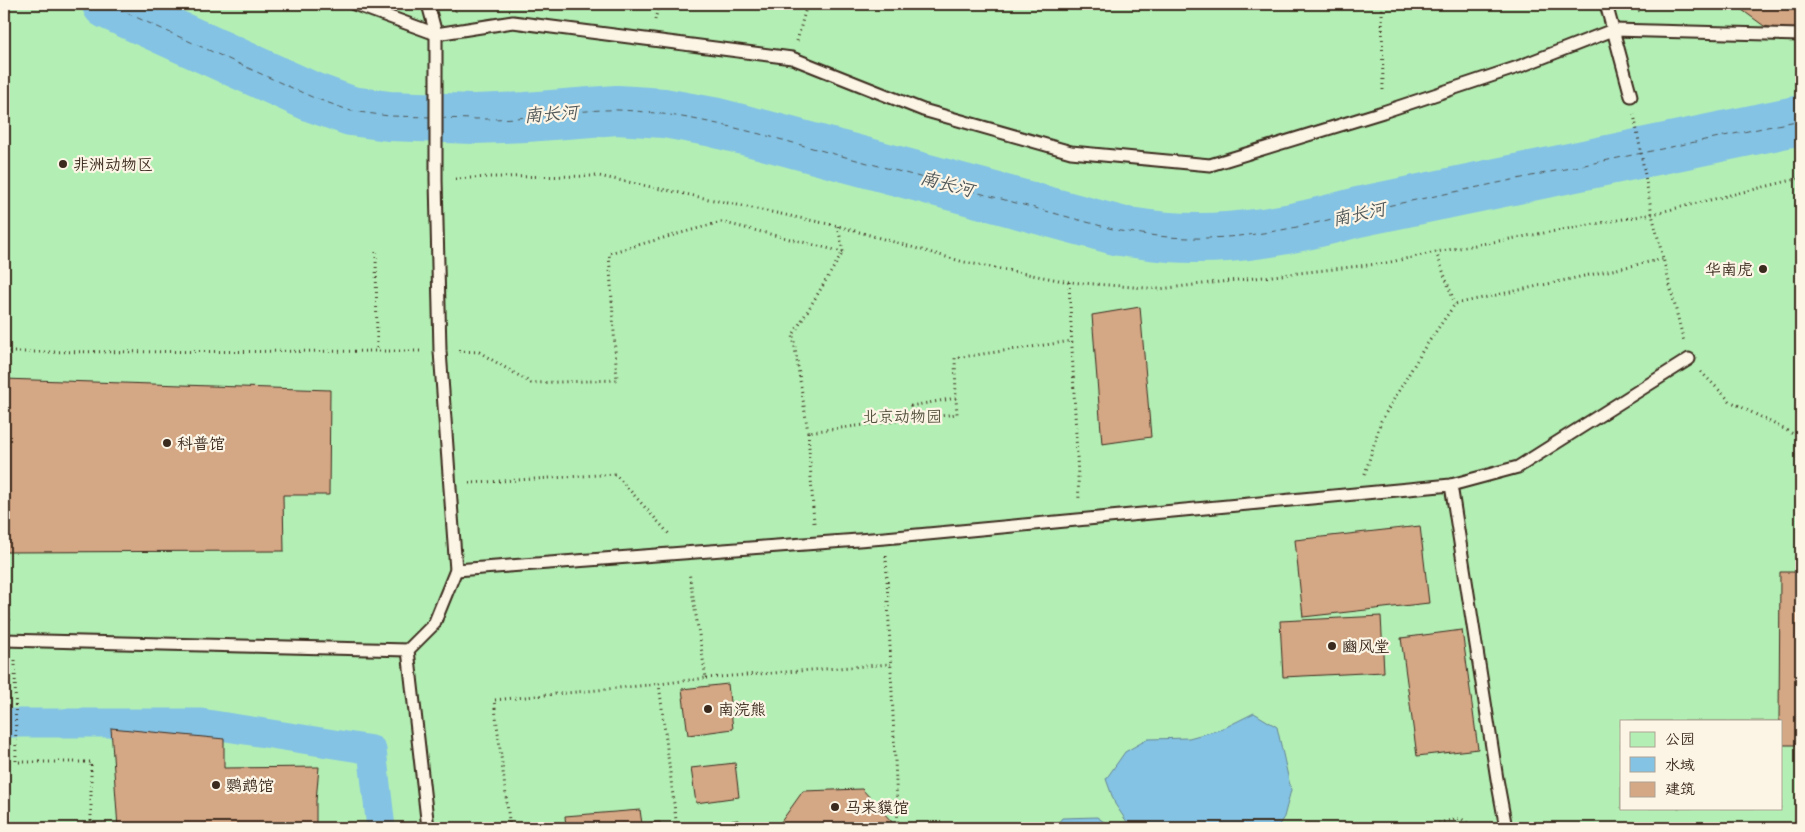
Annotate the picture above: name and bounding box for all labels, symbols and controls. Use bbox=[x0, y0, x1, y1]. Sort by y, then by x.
water label: 南长河 bbox=[523, 102, 582, 131]
place label: 非洲动物区 bbox=[73, 155, 153, 178]
marker: 非洲动物区 bbox=[57, 158, 69, 170]
water label: 南长河 bbox=[917, 167, 979, 206]
water label: 南长河 bbox=[1331, 198, 1391, 234]
place label: 华南虎 bbox=[1705, 260, 1753, 283]
marker: 华南虎 bbox=[1757, 263, 1769, 275]
park label: 北京动物园 bbox=[862, 407, 942, 430]
place label: 科普馆 bbox=[177, 434, 225, 457]
marker: 科普馆 bbox=[161, 437, 173, 449]
place label: 豳风堂 bbox=[1342, 637, 1390, 660]
marker: 豳风堂 bbox=[1326, 640, 1338, 652]
place label: 南浣熊 bbox=[718, 700, 766, 723]
marker: 南浣熊 bbox=[702, 703, 714, 715]
legend bbox=[1620, 720, 1782, 810]
text: 公园 bbox=[1665, 730, 1695, 752]
text: 水域 bbox=[1665, 756, 1695, 778]
place label: 鹦鹉馆 bbox=[226, 776, 274, 799]
marker: 鹦鹉馆 bbox=[210, 779, 222, 791]
text: 建筑 bbox=[1665, 780, 1695, 802]
place label: 马来貘馆 bbox=[845, 798, 909, 821]
marker: 马来貘馆 bbox=[829, 801, 841, 813]

